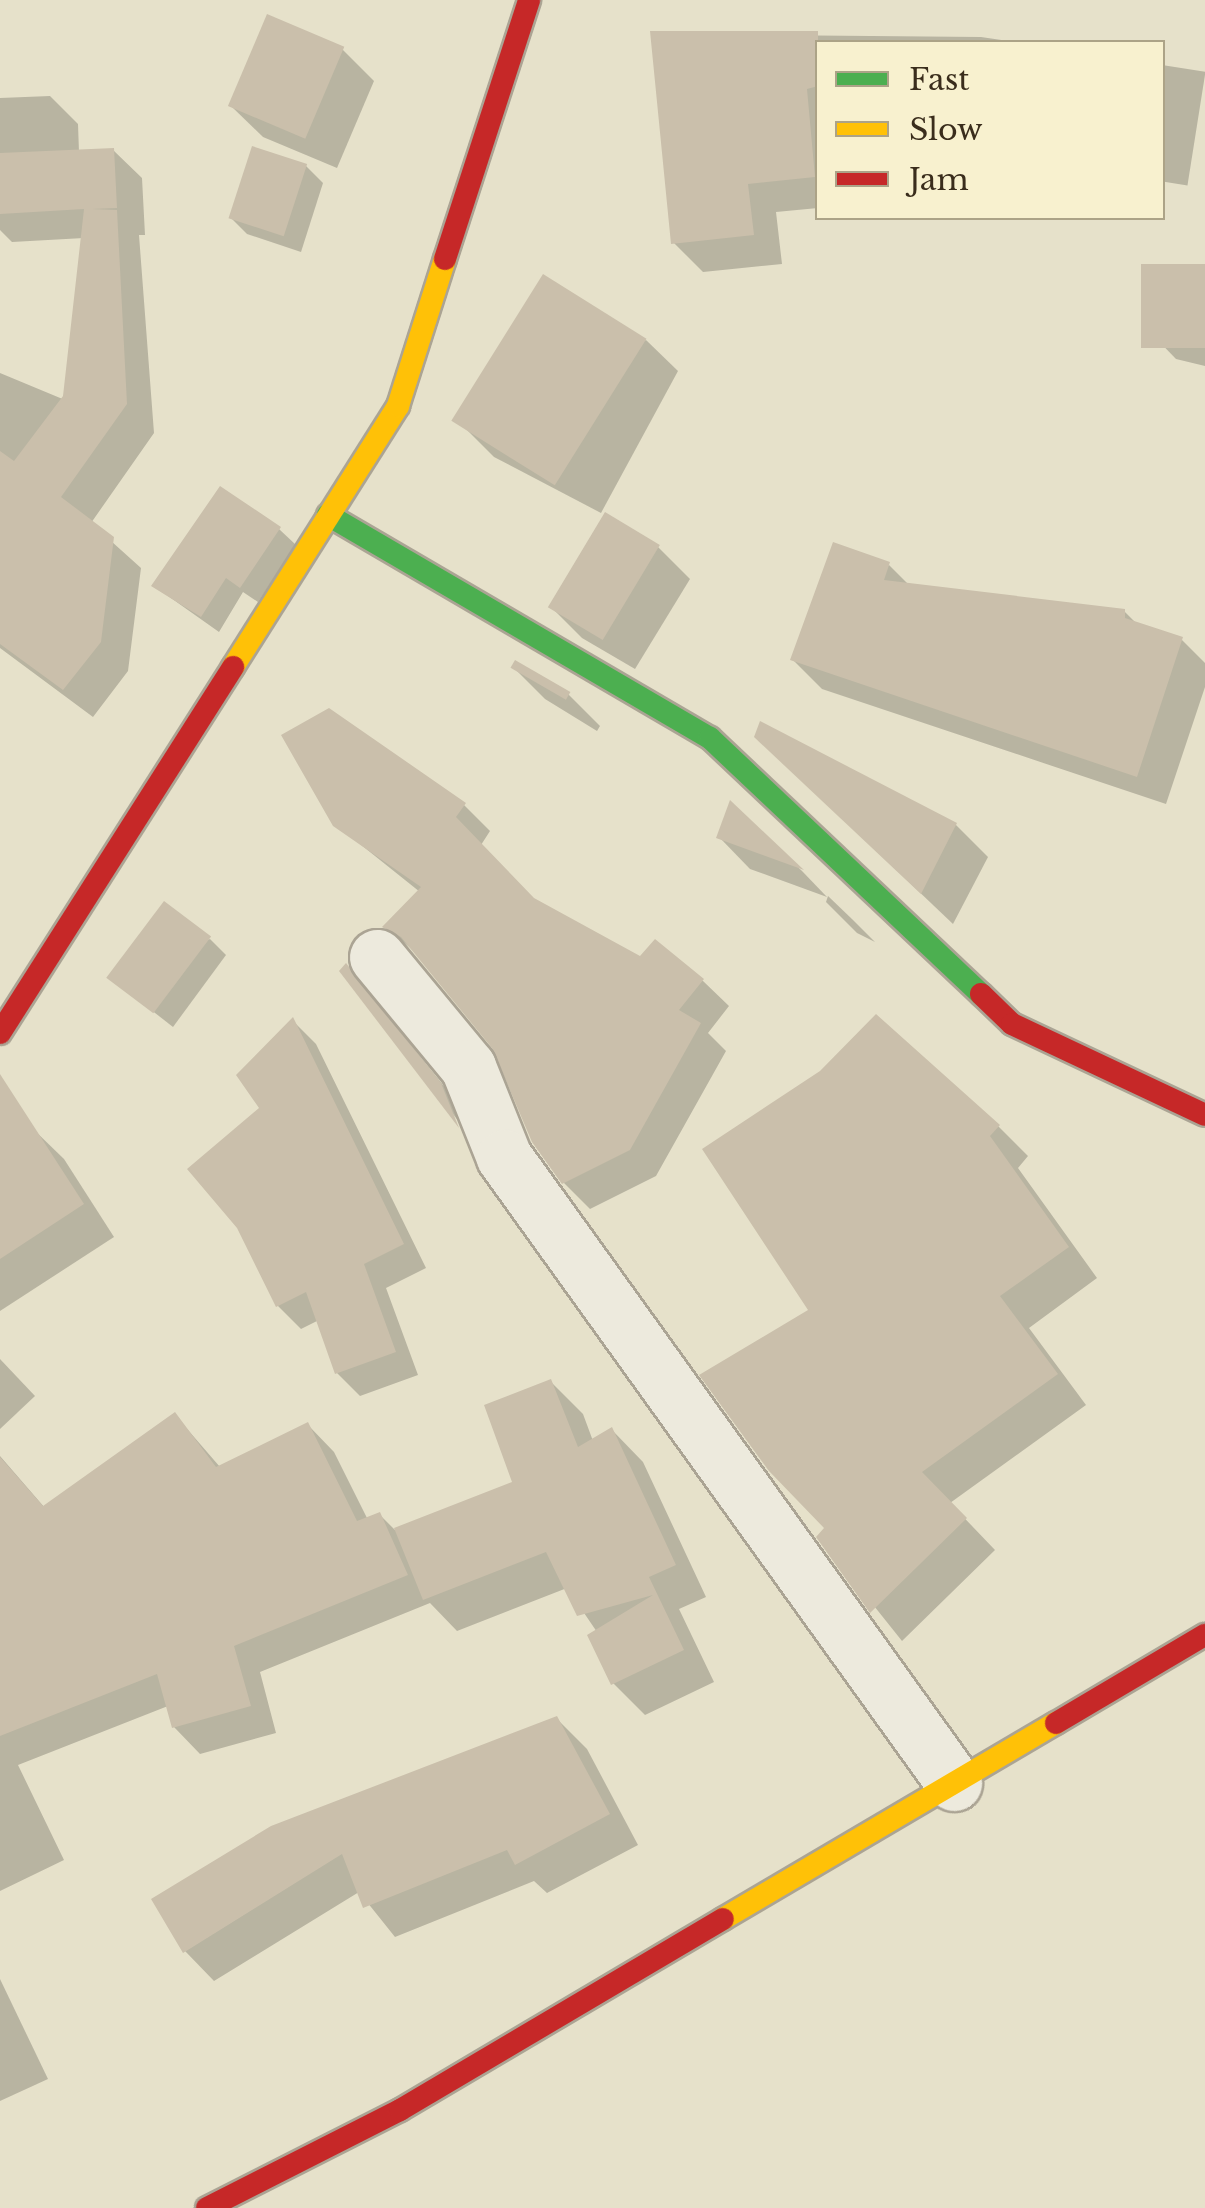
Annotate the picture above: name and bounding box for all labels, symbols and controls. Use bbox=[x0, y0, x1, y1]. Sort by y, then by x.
legend bbox=[815, 40, 1165, 220]
text: Fast bbox=[909, 61, 970, 98]
text: Slow bbox=[909, 111, 983, 148]
text: Jam bbox=[909, 161, 969, 198]

